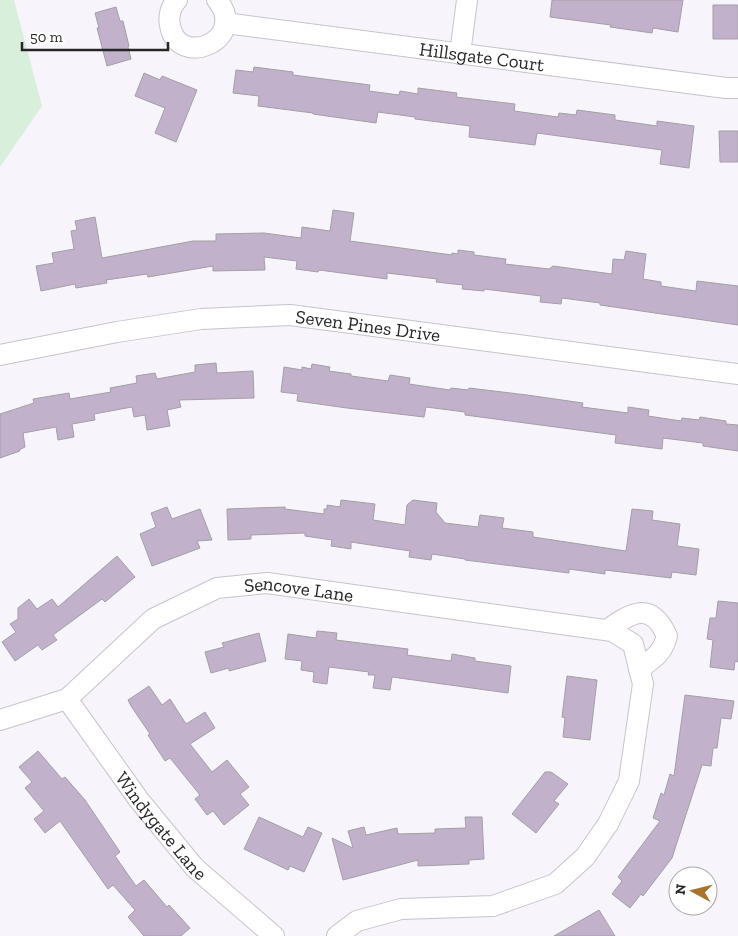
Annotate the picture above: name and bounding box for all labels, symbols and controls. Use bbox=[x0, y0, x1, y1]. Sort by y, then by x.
scale bar bbox=[22, 20, 169, 52]
text: 50 m bbox=[30, 28, 63, 46]
street label: Hillsgate Court bbox=[418, 37, 546, 76]
street label: Seven Pines Drive bbox=[294, 304, 442, 346]
street label: Sencove Lane bbox=[243, 571, 355, 606]
street label: Windygate Lane bbox=[111, 767, 212, 885]
north arrow bbox=[668, 866, 718, 916]
text: N bbox=[672, 883, 690, 896]

